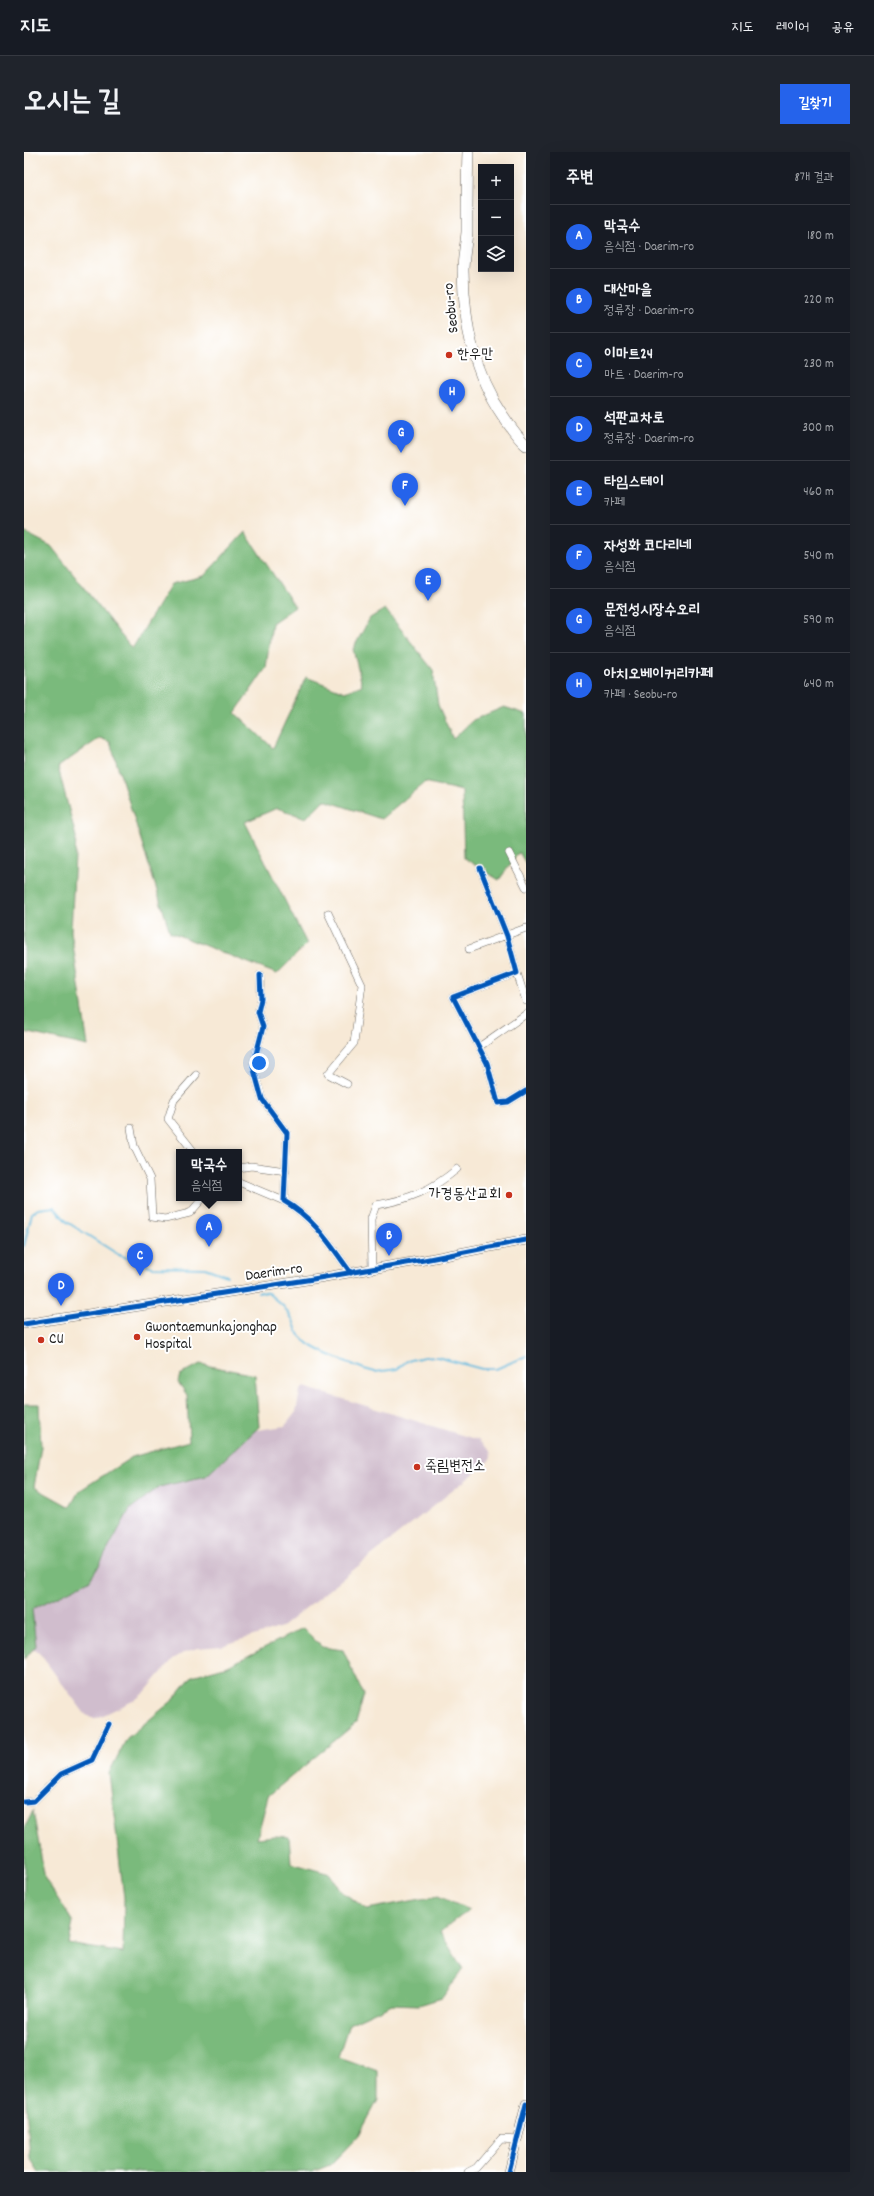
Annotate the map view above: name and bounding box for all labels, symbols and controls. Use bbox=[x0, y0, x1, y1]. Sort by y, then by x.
text: 지도 bbox=[20, 14, 51, 41]
text: 지도 bbox=[731, 18, 754, 38]
text: 레이어 bbox=[776, 18, 809, 38]
text: 공유 bbox=[831, 18, 854, 38]
text: 오시는 길 bbox=[24, 84, 121, 124]
button: 길찾기 bbox=[780, 84, 850, 124]
map controls bbox=[478, 164, 514, 272]
button: + bbox=[478, 164, 514, 200]
text: 주변 bbox=[566, 167, 593, 191]
text: 8개 결과 bbox=[794, 169, 834, 188]
button: − bbox=[478, 200, 514, 236]
text: 막국수 bbox=[604, 216, 640, 238]
text: A bbox=[575, 227, 583, 246]
text: 180 m bbox=[807, 227, 834, 246]
button: layers bbox=[478, 236, 514, 272]
text: 음식점 · Daerim-ro bbox=[604, 238, 694, 257]
text: 대산마을 bbox=[604, 280, 652, 302]
street label: Seobu-ro bbox=[438, 282, 466, 334]
text: B bbox=[576, 291, 582, 310]
text: 220 m bbox=[804, 291, 834, 310]
text: 정류장 · Daerim-ro bbox=[604, 302, 694, 321]
place label: 한우만 bbox=[457, 344, 493, 366]
text: 이마트24 bbox=[604, 344, 653, 366]
marker: 한우만 bbox=[444, 350, 454, 360]
text: C bbox=[576, 355, 582, 374]
text: 230 m bbox=[804, 355, 834, 374]
text: 마트 · Daerim-ro bbox=[604, 366, 684, 385]
pin: H bbox=[439, 379, 465, 412]
text: 석판교차로 bbox=[604, 408, 664, 430]
text: D bbox=[576, 419, 582, 438]
text: 300 m bbox=[802, 419, 834, 438]
pin: G bbox=[388, 420, 414, 453]
text: 정류장 · Daerim-ro bbox=[604, 430, 694, 449]
text: 타임스테이 bbox=[604, 472, 664, 494]
pin: F bbox=[392, 473, 418, 506]
text: E bbox=[576, 483, 582, 502]
text: 460 m bbox=[803, 483, 834, 502]
text: 카페 bbox=[604, 494, 625, 513]
text: 자성화 코다리네 bbox=[604, 536, 692, 558]
text: F bbox=[576, 547, 582, 566]
text: 540 m bbox=[804, 547, 834, 566]
text: 음식점 bbox=[604, 558, 635, 577]
pin: E bbox=[415, 568, 441, 601]
text: 문전성시장수오리 bbox=[604, 600, 701, 622]
text: G bbox=[576, 611, 582, 630]
text: 590 m bbox=[803, 611, 834, 630]
text: 음식점 bbox=[604, 622, 635, 641]
text: 아치오베이커리카페 bbox=[604, 664, 713, 686]
text: H bbox=[576, 675, 582, 694]
text: 640 m bbox=[803, 675, 834, 694]
text: 카페 · Seobu-ro bbox=[604, 686, 677, 705]
your location bbox=[249, 1053, 269, 1073]
popup bbox=[176, 1149, 242, 1201]
text: 막국수 bbox=[191, 1155, 227, 1177]
text: 음식점 bbox=[191, 1177, 222, 1196]
place label: 가경동산교회 bbox=[429, 1184, 501, 1206]
marker: 가경동산교회 bbox=[504, 1190, 514, 1200]
pin: A bbox=[196, 1214, 222, 1247]
pin: B bbox=[376, 1223, 402, 1256]
pin: C bbox=[127, 1243, 153, 1276]
street label: Daerim-ro bbox=[244, 1258, 304, 1288]
pin: D bbox=[48, 1273, 74, 1306]
place label: Gwontaemunkajonghap Hospital bbox=[145, 1317, 277, 1356]
place label: CU bbox=[49, 1329, 64, 1351]
marker: Gwontaemunkajonghap Hospital bbox=[132, 1332, 142, 1342]
marker: CU bbox=[36, 1335, 46, 1345]
place label: 죽림변전소 bbox=[425, 1456, 485, 1478]
marker: 죽림변전소 bbox=[412, 1462, 422, 1472]

